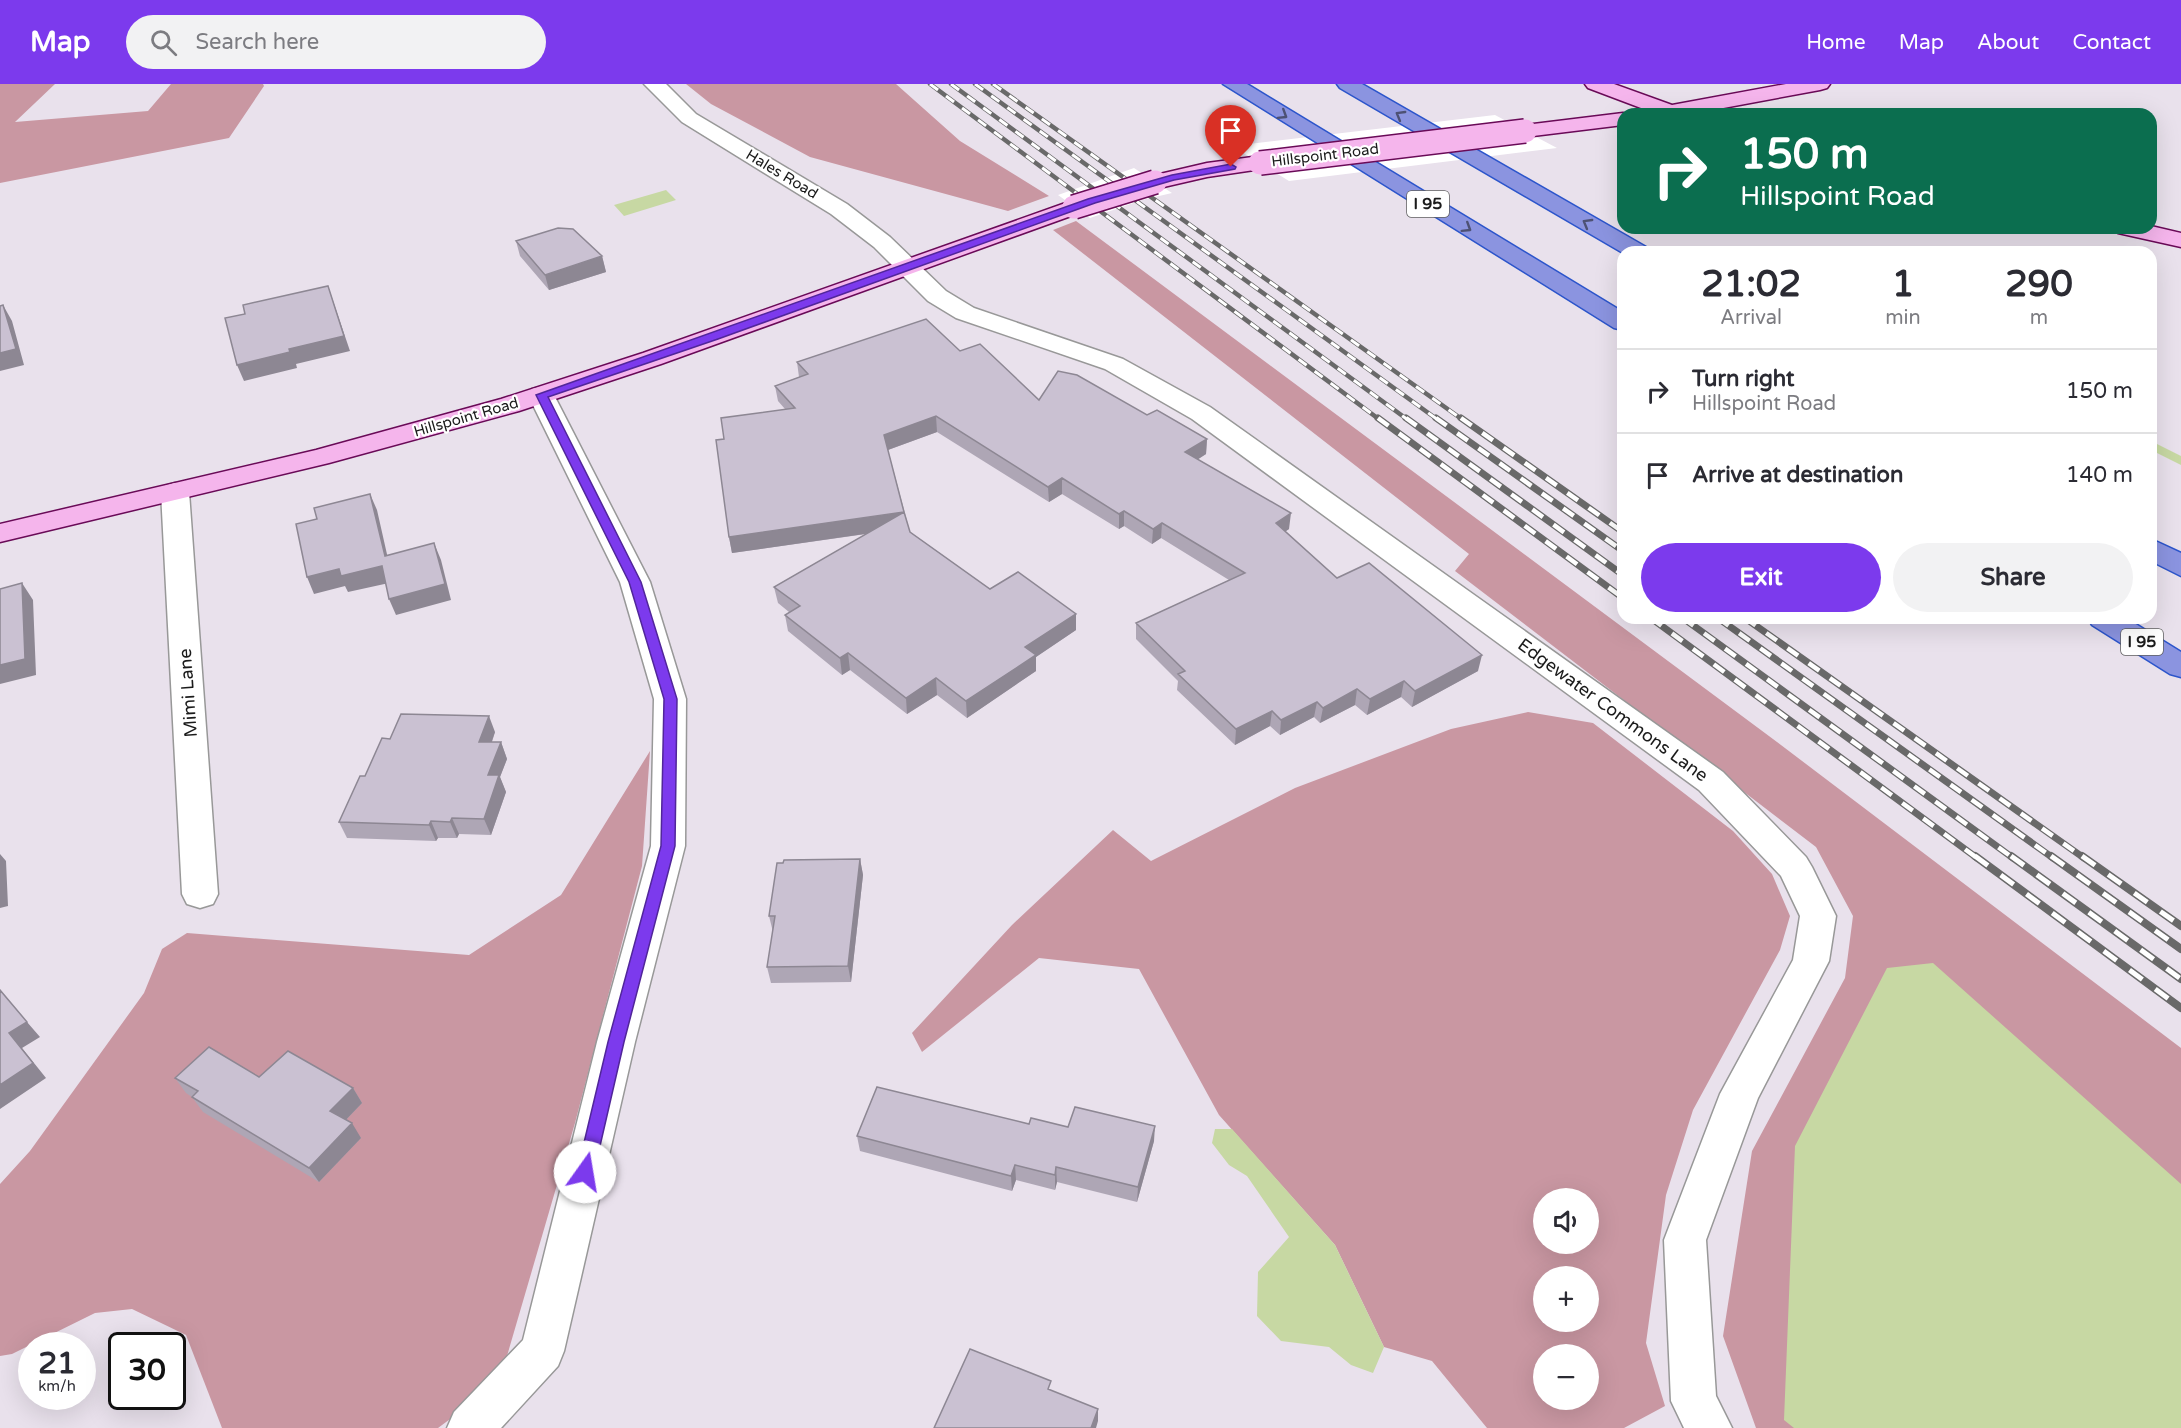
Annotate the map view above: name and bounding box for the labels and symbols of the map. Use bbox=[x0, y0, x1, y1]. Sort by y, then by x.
pin bbox=[1205, 105, 1256, 167]
one-way arrow bbox=[1277, 107, 1287, 119]
one-way arrow bbox=[1396, 111, 1406, 122]
street label: Hillspoint Road bbox=[1270, 139, 1380, 171]
street label: Hales Road bbox=[743, 145, 821, 203]
road number: I 95 bbox=[1407, 191, 1449, 217]
one-way arrow bbox=[1583, 219, 1593, 230]
one-way arrow bbox=[1461, 220, 1471, 232]
street label: Hillspoint Road bbox=[412, 393, 520, 441]
road number: I 95 bbox=[2121, 629, 2163, 655]
street label: Edgewater Commons Lane bbox=[1514, 634, 1712, 786]
street label: Mimi Lane bbox=[174, 648, 202, 738]
position arrow bbox=[553, 1140, 617, 1204]
speed limit sign: 30 bbox=[108, 1332, 186, 1410]

